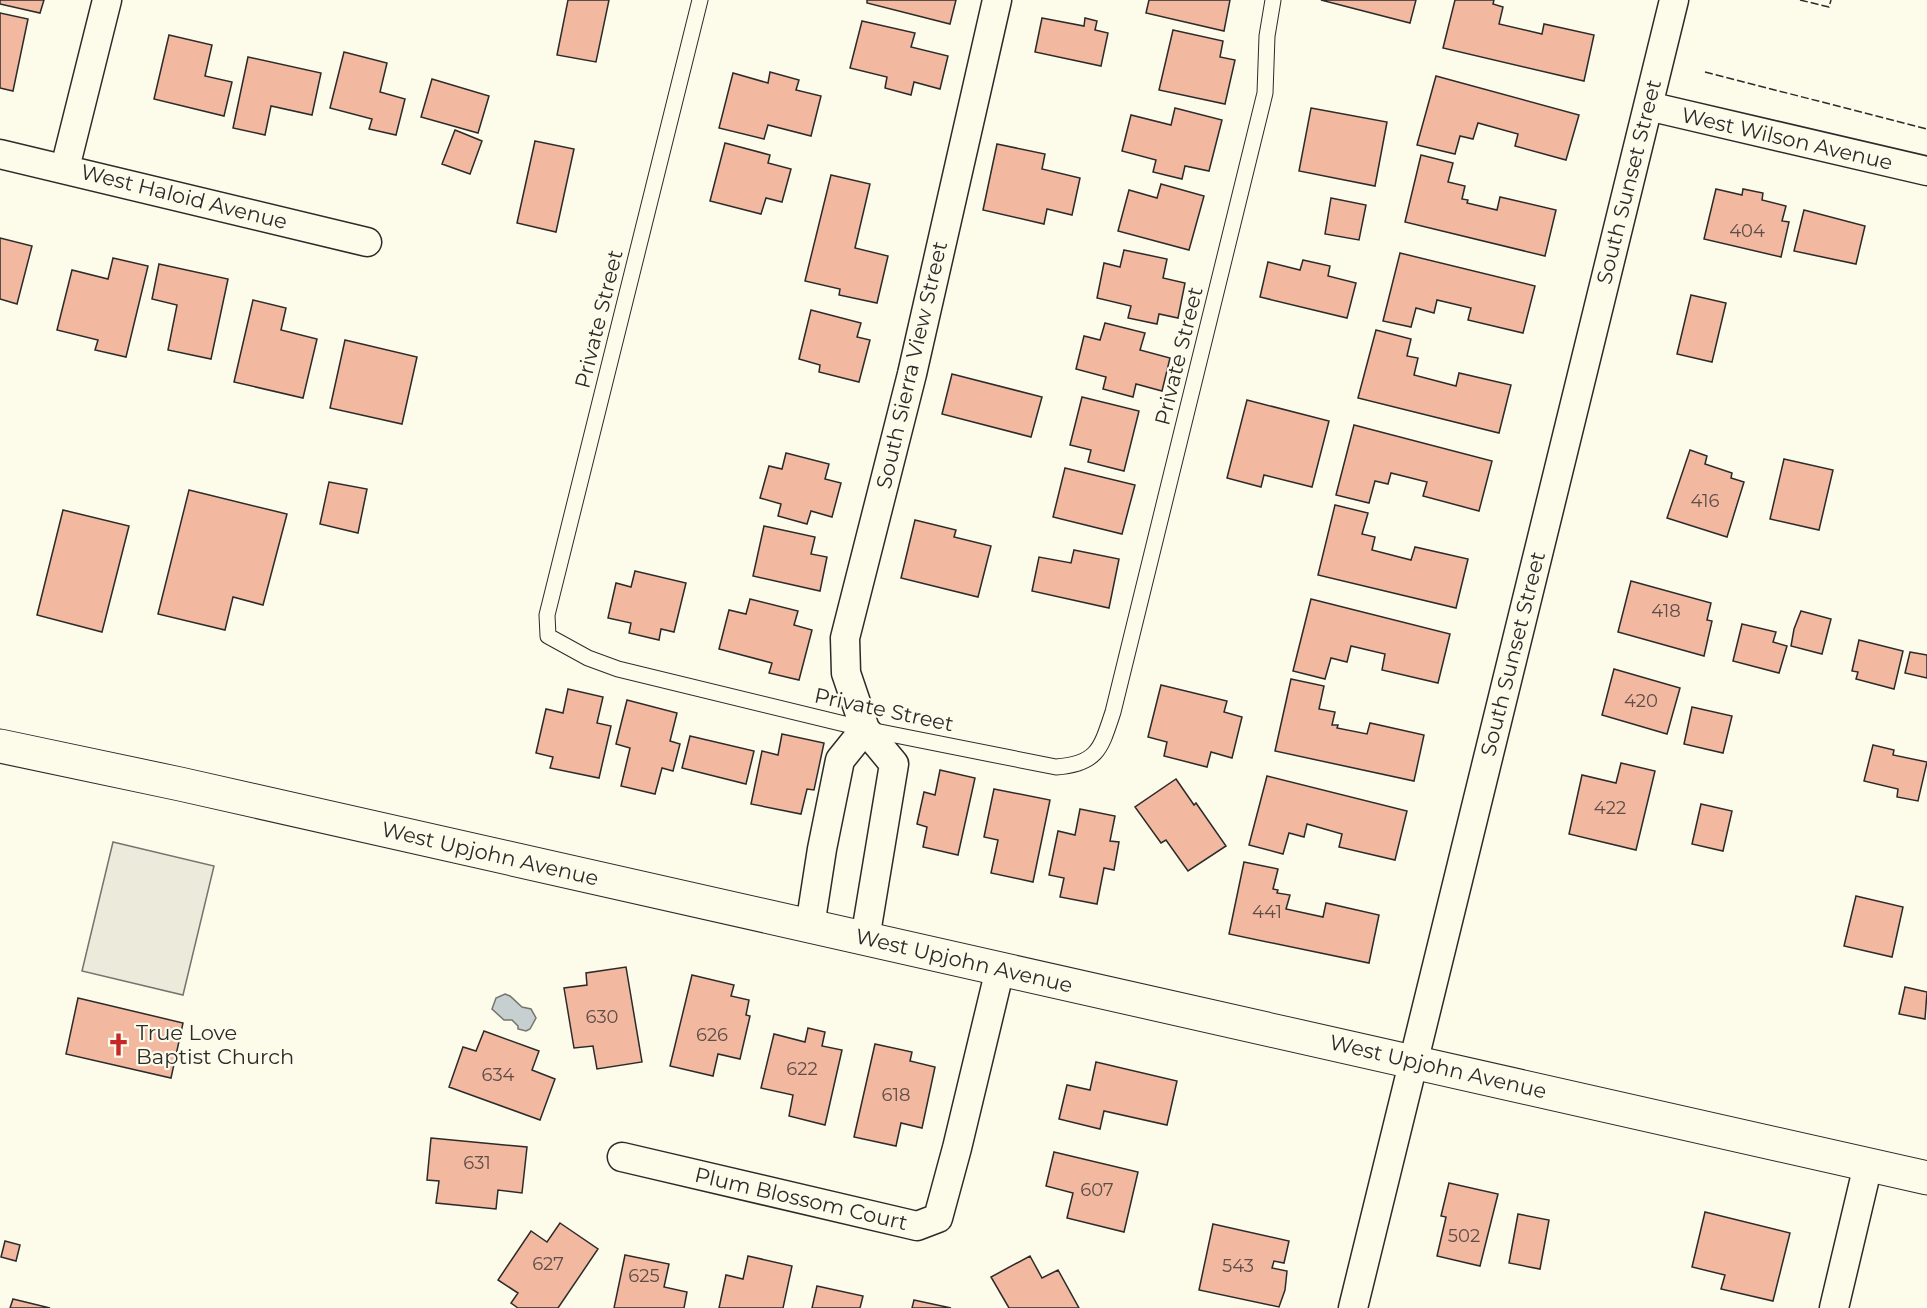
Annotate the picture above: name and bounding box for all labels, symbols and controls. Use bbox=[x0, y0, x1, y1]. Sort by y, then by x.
street label: South Sunset Street bbox=[1591, 77, 1666, 287]
street label: West Wilson Avenue bbox=[1679, 102, 1895, 175]
street label: West Haloid Avenue bbox=[78, 159, 290, 234]
house number: 404 bbox=[1729, 220, 1765, 242]
street label: South Sierra View Street bbox=[871, 239, 952, 491]
street label: Private Street bbox=[569, 247, 628, 391]
street label: Private Street bbox=[1149, 284, 1208, 428]
house number: 416 bbox=[1691, 490, 1719, 512]
street label: South Sunset Street bbox=[1475, 549, 1550, 759]
house number: 418 bbox=[1651, 600, 1681, 622]
street label: Private Street bbox=[812, 683, 956, 736]
house number: 420 bbox=[1624, 690, 1658, 712]
house number: 422 bbox=[1594, 797, 1626, 819]
street label: West Upjohn Avenue bbox=[379, 816, 601, 891]
house number: 441 bbox=[1252, 901, 1282, 923]
street label: West Upjohn Avenue bbox=[853, 923, 1075, 998]
house number: 630 bbox=[585, 1006, 619, 1028]
place label: True Love Baptist Church bbox=[136, 1020, 294, 1069]
house number: 626 bbox=[696, 1024, 728, 1046]
street label: West Upjohn Avenue bbox=[1327, 1029, 1549, 1104]
church icon: True Love Baptist Church bbox=[105, 1032, 131, 1058]
house number: 622 bbox=[786, 1058, 818, 1080]
house number: 634 bbox=[481, 1064, 515, 1086]
house number: 618 bbox=[882, 1084, 910, 1106]
house number: 631 bbox=[463, 1152, 491, 1174]
street label: Plum Blossom Court bbox=[692, 1162, 910, 1235]
house number: 607 bbox=[1080, 1179, 1114, 1201]
house number: 502 bbox=[1448, 1225, 1480, 1247]
house number: 627 bbox=[532, 1253, 564, 1275]
house number: 543 bbox=[1222, 1255, 1254, 1277]
house number: 625 bbox=[628, 1265, 660, 1287]

